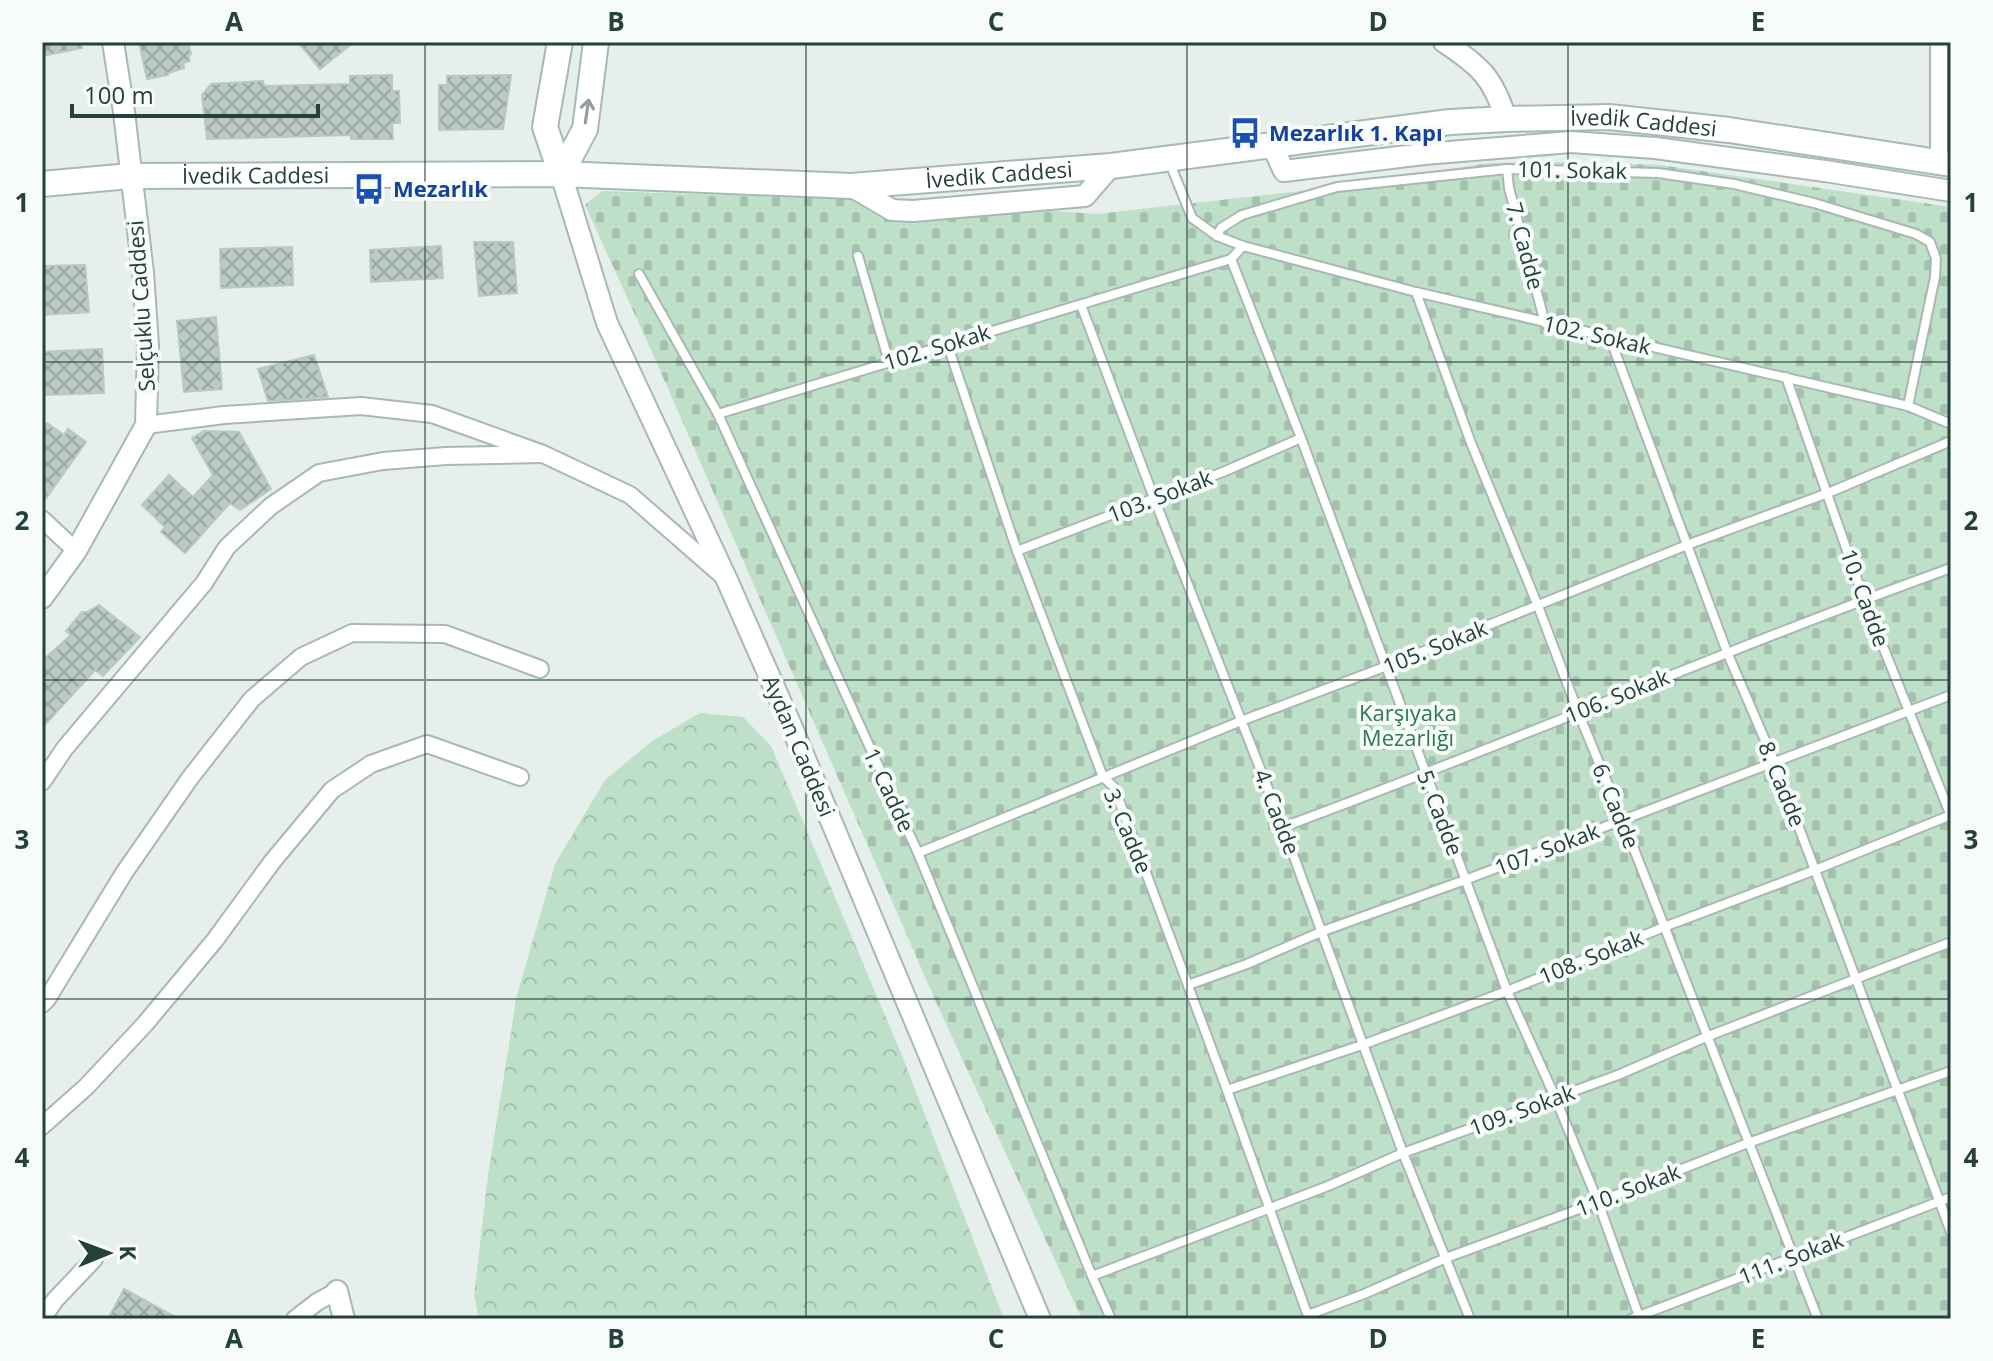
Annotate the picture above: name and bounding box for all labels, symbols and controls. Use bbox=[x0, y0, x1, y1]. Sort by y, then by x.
text: A bbox=[225, 3, 243, 39]
text: B bbox=[607, 3, 625, 39]
text: C bbox=[988, 3, 1004, 39]
text: D bbox=[1368, 3, 1388, 39]
text: E bbox=[1751, 3, 1765, 39]
scale bar bbox=[72, 68, 318, 118]
text: 100 m bbox=[84, 78, 154, 111]
one-way arrow bbox=[580, 98, 595, 124]
street label: İvedik Caddesi bbox=[1570, 101, 1718, 143]
bus stop icon: Mezarlık 1. Kapı bbox=[1228, 116, 1262, 150]
place label: Mezarlık 1. Kapı bbox=[1269, 117, 1443, 147]
street label: İvedik Caddesi bbox=[924, 153, 1073, 194]
street label: 101. Sokak bbox=[1517, 153, 1628, 185]
street label: İvedik Caddesi bbox=[182, 159, 329, 190]
bus stop icon: Mezarlık bbox=[352, 172, 386, 206]
place label: Mezarlık bbox=[393, 173, 488, 203]
text: 1 bbox=[15, 184, 29, 220]
text: 1 bbox=[1964, 184, 1978, 220]
street label: 7. Cadde bbox=[1500, 199, 1552, 293]
street label: Selçuklu Caddesi bbox=[119, 219, 161, 393]
street label: 102. Sokak bbox=[1540, 307, 1655, 361]
street label: 102. Sokak bbox=[880, 316, 994, 376]
street label: 103. Sokak bbox=[1103, 461, 1217, 529]
text: 2 bbox=[15, 502, 30, 538]
text: 2 bbox=[1964, 502, 1979, 538]
street label: 10. Cadde bbox=[1834, 545, 1897, 651]
street label: 105. Sokak bbox=[1378, 611, 1492, 681]
street label: 106. Sokak bbox=[1560, 660, 1674, 730]
street label: Aydan Caddesi bbox=[757, 670, 843, 821]
park label: Karşıyaka Mezarlığı bbox=[1359, 697, 1457, 752]
street label: 8. Cadde bbox=[1752, 737, 1814, 831]
street label: 1. Cadde bbox=[857, 743, 922, 836]
street label: 6. Cadde bbox=[1586, 759, 1648, 853]
street label: 4. Cadde bbox=[1248, 765, 1308, 859]
street label: 5. Cadde bbox=[1411, 766, 1471, 860]
street label: 3. Cadde bbox=[1098, 784, 1160, 878]
street label: 107. Sokak bbox=[1490, 814, 1604, 882]
text: 3 bbox=[15, 821, 29, 857]
text: 3 bbox=[1964, 821, 1978, 857]
street label: 108. Sokak bbox=[1534, 921, 1648, 991]
street label: 109. Sokak bbox=[1465, 1076, 1579, 1142]
text: 4 bbox=[15, 1139, 30, 1175]
text: 4 bbox=[1964, 1139, 1979, 1175]
street label: 110. Sokak bbox=[1571, 1155, 1685, 1223]
north arrow bbox=[68, 1213, 148, 1293]
street label: 111. Sokak bbox=[1734, 1223, 1848, 1291]
text: K bbox=[114, 1245, 144, 1261]
text: A bbox=[225, 1320, 243, 1356]
text: B bbox=[607, 1320, 625, 1356]
text: C bbox=[988, 1320, 1004, 1356]
text: D bbox=[1368, 1320, 1388, 1356]
text: E bbox=[1751, 1320, 1765, 1356]

